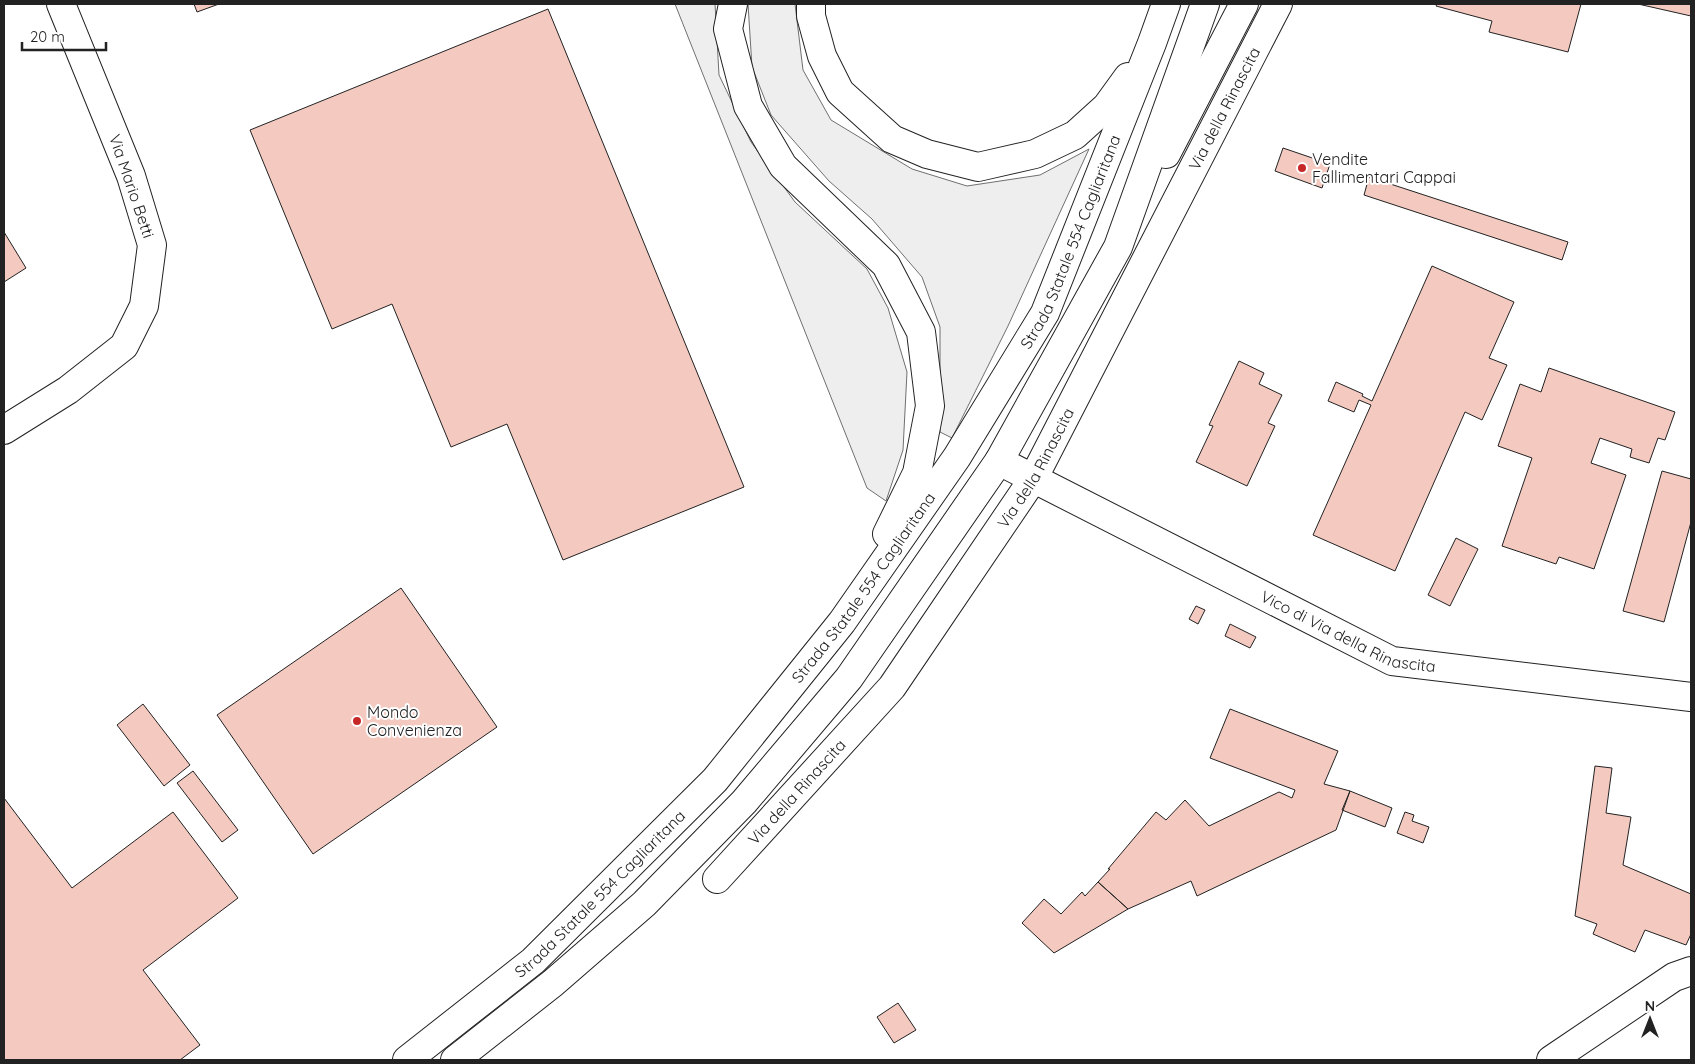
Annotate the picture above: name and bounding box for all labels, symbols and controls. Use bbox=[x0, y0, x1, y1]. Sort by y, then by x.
scale bar bbox=[22, 20, 106, 52]
text: 20 m bbox=[30, 27, 65, 46]
street label: Via della Rinascita bbox=[1184, 43, 1264, 173]
street label: Via Mario Betti bbox=[105, 132, 159, 240]
street label: Strada Statale 554 Cagliaritana bbox=[1016, 132, 1125, 352]
place label: Vendite Fallimentari Cappai bbox=[1312, 149, 1456, 187]
marker: Vendite Fallimentari Cappai bbox=[1296, 162, 1308, 174]
street label: Via della Rinascita bbox=[993, 404, 1078, 532]
street label: Strada Statale 554 Cagliaritana bbox=[787, 488, 939, 687]
street label: Vico di Via della Rinascita bbox=[1257, 586, 1437, 676]
place label: Mondo Convenienza bbox=[367, 702, 462, 740]
marker: Mondo Convenienza bbox=[351, 715, 363, 727]
street label: Via della Rinascita bbox=[743, 735, 850, 849]
street label: Strada Statale 554 Cagliaritana bbox=[510, 806, 689, 982]
north arrow bbox=[1625, 994, 1675, 1044]
text: N bbox=[1645, 997, 1655, 1015]

